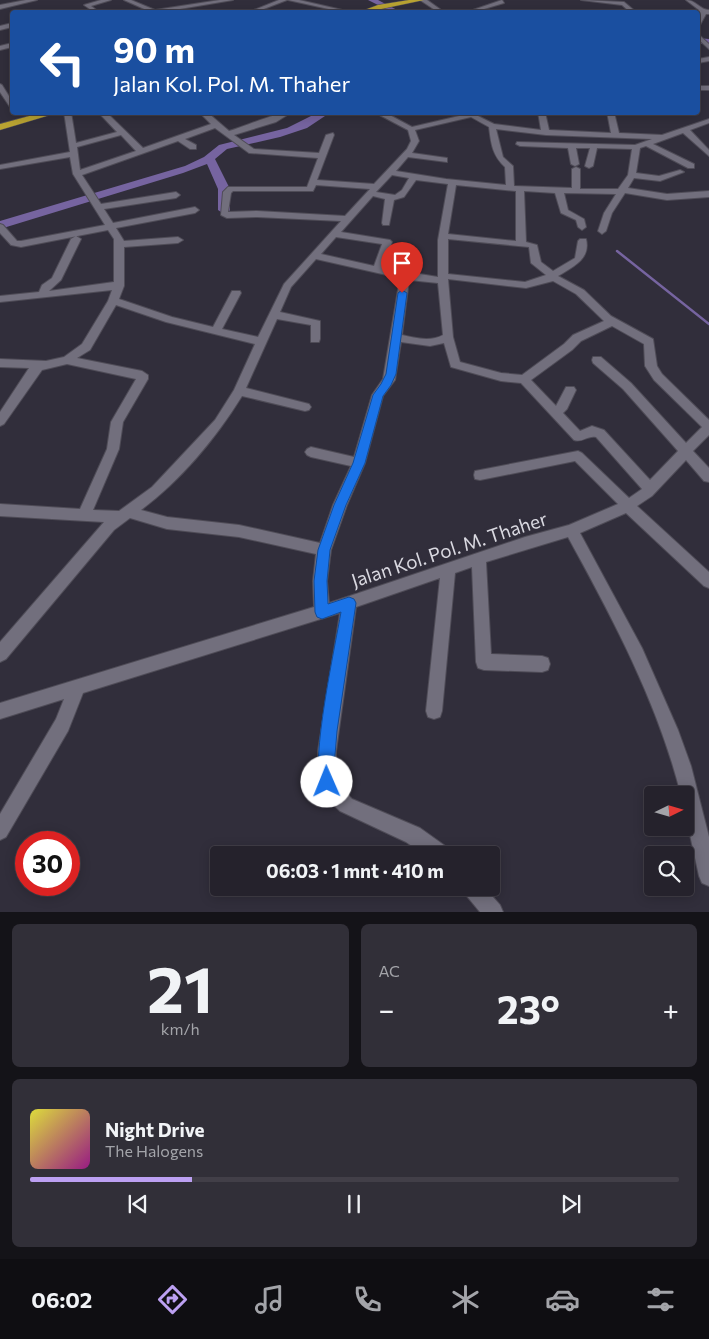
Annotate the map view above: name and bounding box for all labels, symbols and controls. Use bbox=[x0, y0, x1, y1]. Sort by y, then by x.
text: 90 m bbox=[113, 27, 195, 70]
icon: left bbox=[30, 30, 95, 95]
text: Jalan Kol. Pol. M. Thaher bbox=[113, 70, 350, 97]
pin bbox=[381, 242, 423, 293]
icon: arrive bbox=[388, 249, 416, 277]
street label: Jalan Kol. Pol. M. Thaher bbox=[348, 506, 550, 592]
position arrow bbox=[300, 755, 352, 807]
north arrow bbox=[644, 786, 694, 836]
map controls bbox=[644, 786, 694, 896]
speed limit sign: 30 bbox=[15, 831, 80, 896]
button: search bbox=[644, 846, 694, 896]
text: 06:03 · 1 mnt · 410 m bbox=[266, 859, 444, 882]
text: 21 bbox=[147, 947, 213, 1026]
text: AC bbox=[379, 961, 400, 980]
text: 23° bbox=[497, 985, 560, 1032]
text: − bbox=[379, 992, 394, 1026]
text: + bbox=[663, 992, 679, 1026]
text: km/h bbox=[161, 1019, 200, 1038]
text: Night Drive bbox=[105, 1118, 205, 1141]
text: The Halogens bbox=[105, 1141, 203, 1160]
icon: previous bbox=[124, 1190, 152, 1218]
icon: pause bbox=[340, 1190, 368, 1218]
icon: next bbox=[557, 1190, 585, 1218]
icon: directions bbox=[155, 1282, 190, 1317]
icon: music bbox=[252, 1282, 287, 1317]
icon: phone bbox=[350, 1282, 385, 1317]
icon: climate bbox=[448, 1282, 483, 1317]
icon: car bbox=[545, 1282, 580, 1317]
icon: filters bbox=[643, 1282, 678, 1317]
text: 06:02 bbox=[31, 1286, 92, 1313]

